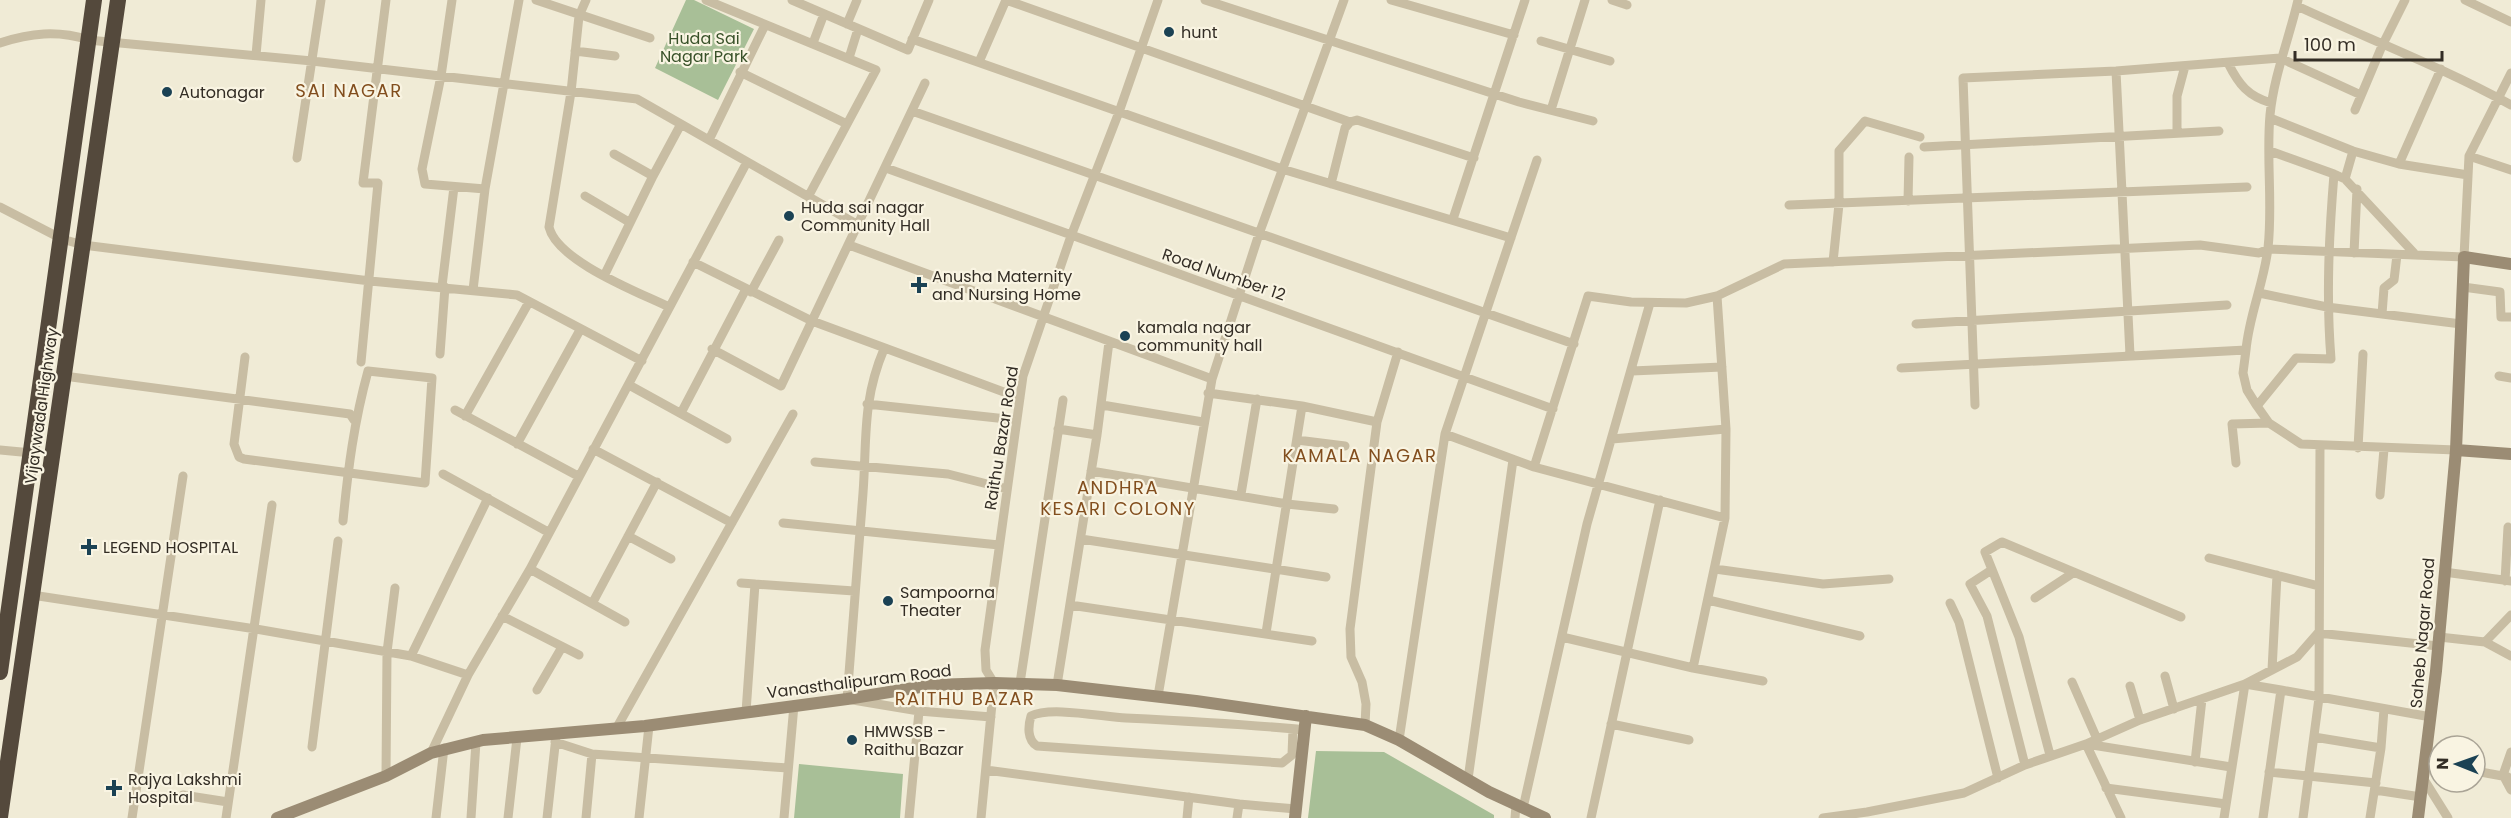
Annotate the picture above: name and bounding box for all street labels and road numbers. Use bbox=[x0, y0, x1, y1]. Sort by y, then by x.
street label: Road Number 12 bbox=[1159, 243, 1289, 306]
street label: Vijaywada Highway bbox=[19, 327, 64, 486]
street label: Raithu Bazar Road bbox=[979, 364, 1024, 512]
street label: Saheb Nagar Road bbox=[2404, 557, 2441, 709]
street label: Vanasthalipuram Road bbox=[765, 659, 953, 704]

